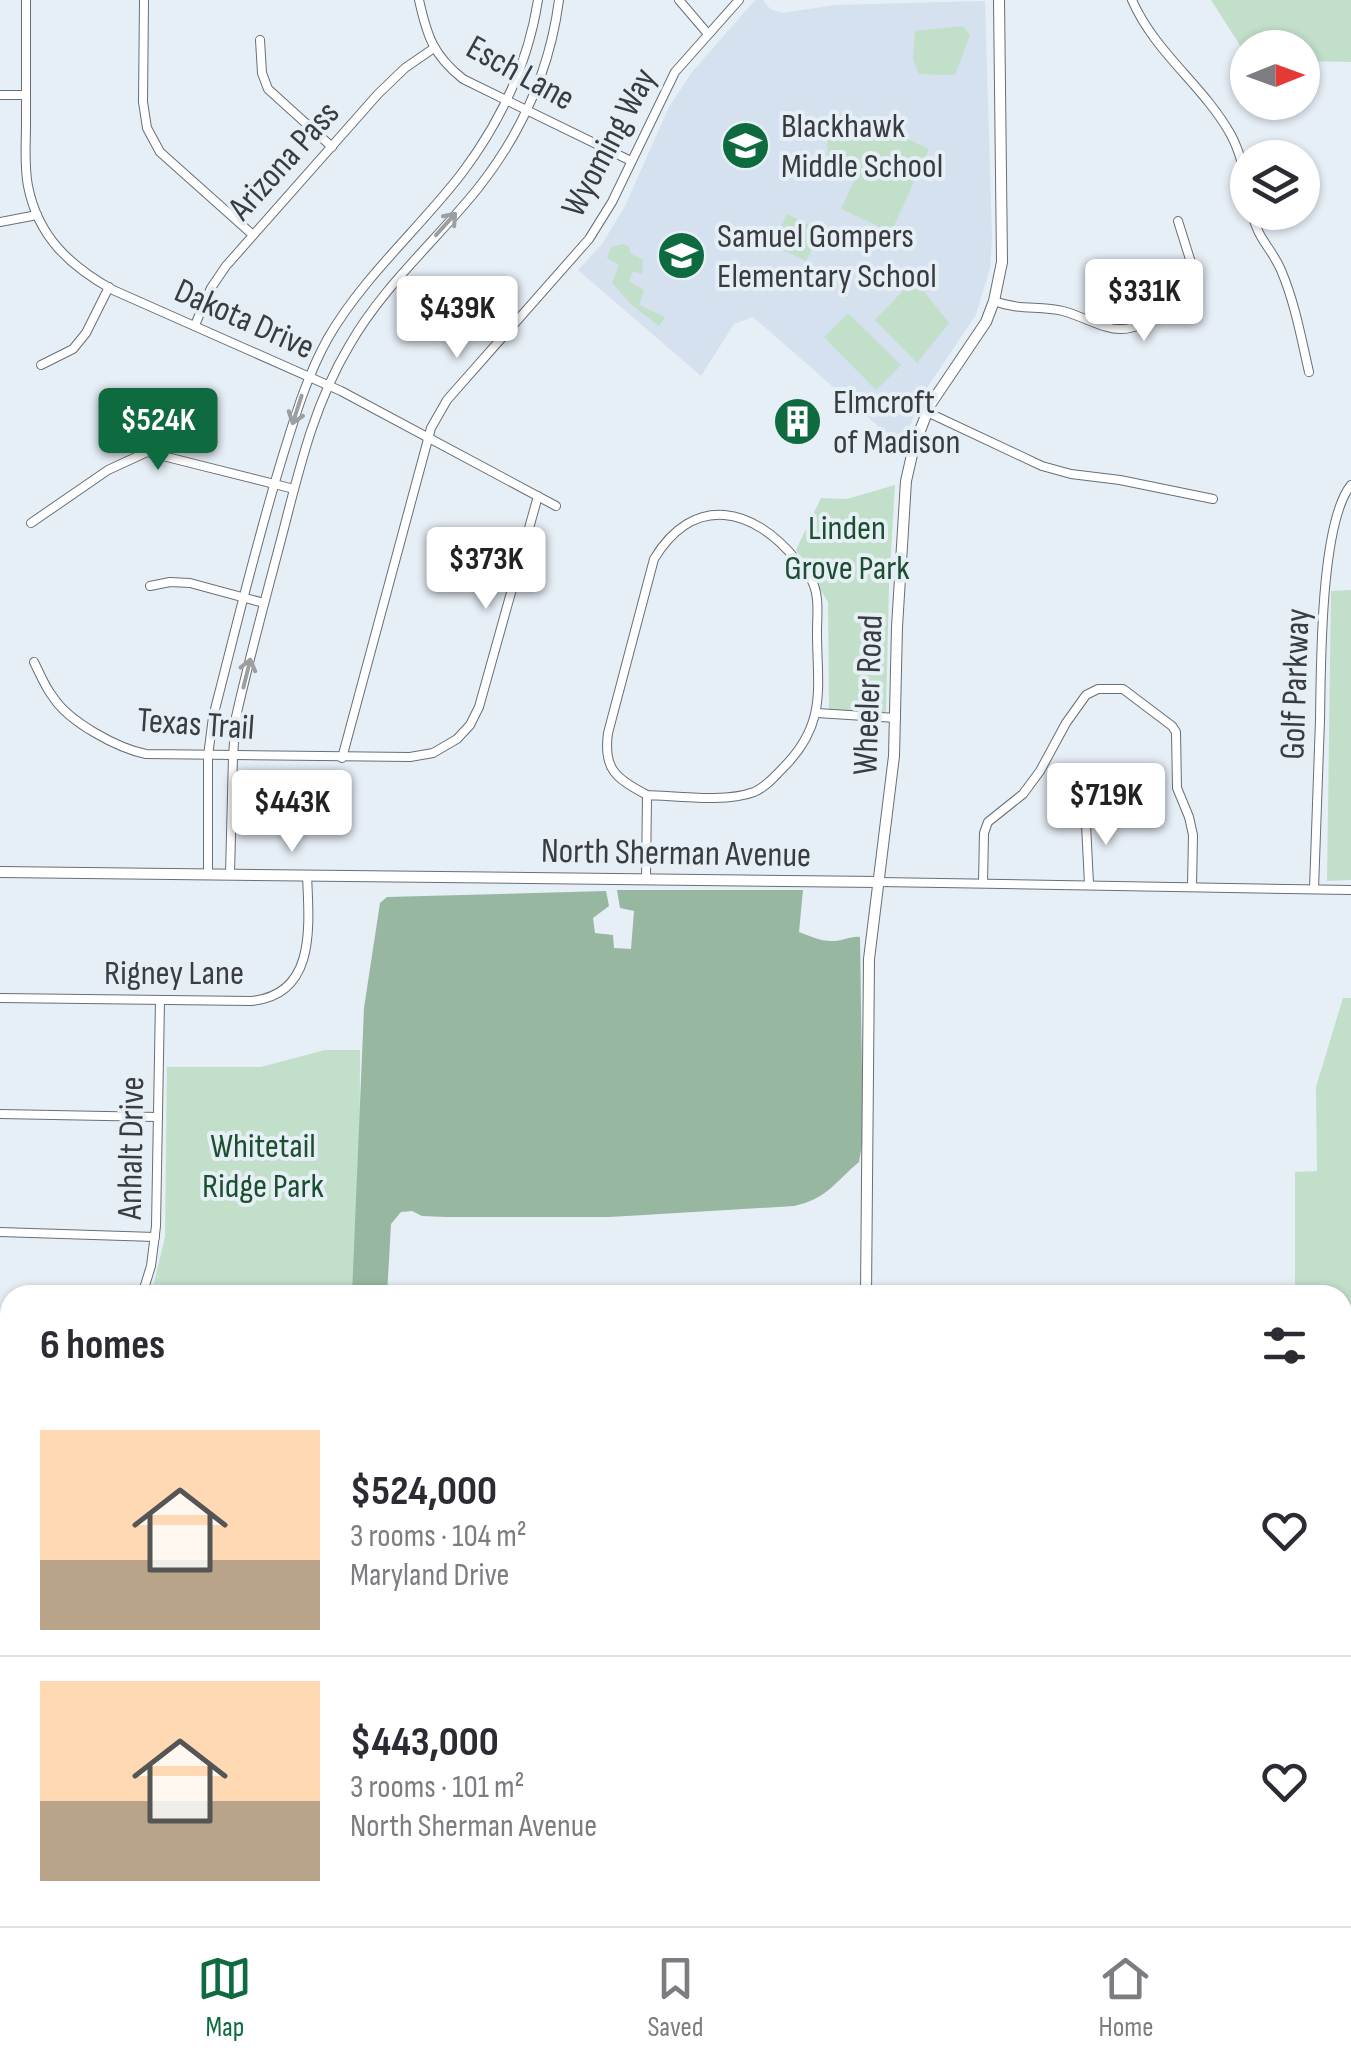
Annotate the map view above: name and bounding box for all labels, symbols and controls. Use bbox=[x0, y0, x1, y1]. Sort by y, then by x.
street label: Esch Lane bbox=[459, 26, 582, 120]
north arrow bbox=[1230, 30, 1320, 120]
map controls bbox=[1230, 30, 1320, 230]
street label: Wyoming Way bbox=[552, 61, 666, 224]
street label: Arizona Pass bbox=[219, 93, 349, 230]
place label: Blackhawk Middle School bbox=[781, 105, 943, 188]
school or university icon: Blackhawk Middle School bbox=[720, 119, 772, 171]
button: layers bbox=[1230, 140, 1320, 230]
one-way arrow bbox=[435, 212, 458, 237]
place label: Samuel Gompers Elementary School bbox=[717, 215, 937, 298]
school or university icon: Samuel Gompers Elementary School bbox=[656, 229, 708, 281]
pin: $331K bbox=[1074, 259, 1214, 344]
street label: Dakota Drive bbox=[168, 270, 321, 369]
text: $331K bbox=[1107, 272, 1181, 311]
pin: $439K bbox=[387, 276, 527, 361]
text: $439K bbox=[419, 289, 495, 328]
place label: Elmcroft of Madison bbox=[833, 381, 961, 464]
pin: $524K bbox=[88, 388, 228, 473]
one-way arrow bbox=[287, 394, 305, 426]
building icon: Elmcroft of Madison bbox=[772, 395, 824, 447]
text: $524K bbox=[121, 401, 195, 440]
park label: Linden Grove Park bbox=[784, 507, 910, 590]
pin: $373K bbox=[416, 527, 556, 612]
text: $373K bbox=[449, 540, 523, 579]
street label: Golf Parkway bbox=[1271, 608, 1320, 760]
street label: Wheeler Road bbox=[844, 614, 893, 776]
one-way arrow bbox=[238, 658, 257, 689]
street label: Texas Trail bbox=[136, 699, 256, 750]
pin: $719K bbox=[1036, 763, 1176, 848]
pin: $443K bbox=[222, 770, 362, 855]
text: $719K bbox=[1069, 776, 1143, 815]
text: $443K bbox=[254, 783, 330, 822]
street label: North Sherman Avenue bbox=[541, 830, 811, 877]
street label: Rigney Lane bbox=[104, 952, 244, 995]
street label: Anhalt Drive bbox=[109, 1076, 154, 1221]
park label: Whitetail Ridge Park bbox=[202, 1125, 325, 1208]
icon: filters bbox=[1257, 1318, 1312, 1373]
text: 6 homes bbox=[40, 1320, 165, 1371]
text: $524,000 bbox=[350, 1466, 497, 1517]
icon: home bbox=[120, 1470, 240, 1590]
icon: heart bbox=[1257, 1503, 1312, 1558]
text: 3 rooms · 104 m² bbox=[350, 1517, 527, 1556]
text: Maryland Drive bbox=[350, 1556, 509, 1595]
text: $443,000 bbox=[350, 1717, 499, 1768]
icon: home bbox=[120, 1721, 240, 1841]
icon: heart bbox=[1257, 1754, 1312, 1809]
text: 3 rooms · 101 m² bbox=[350, 1768, 525, 1807]
text: North Sherman Avenue bbox=[350, 1807, 597, 1846]
tab: Map bbox=[197, 1951, 252, 2044]
tab: Saved bbox=[647, 1951, 704, 2044]
tab: Home bbox=[1098, 1951, 1154, 2044]

